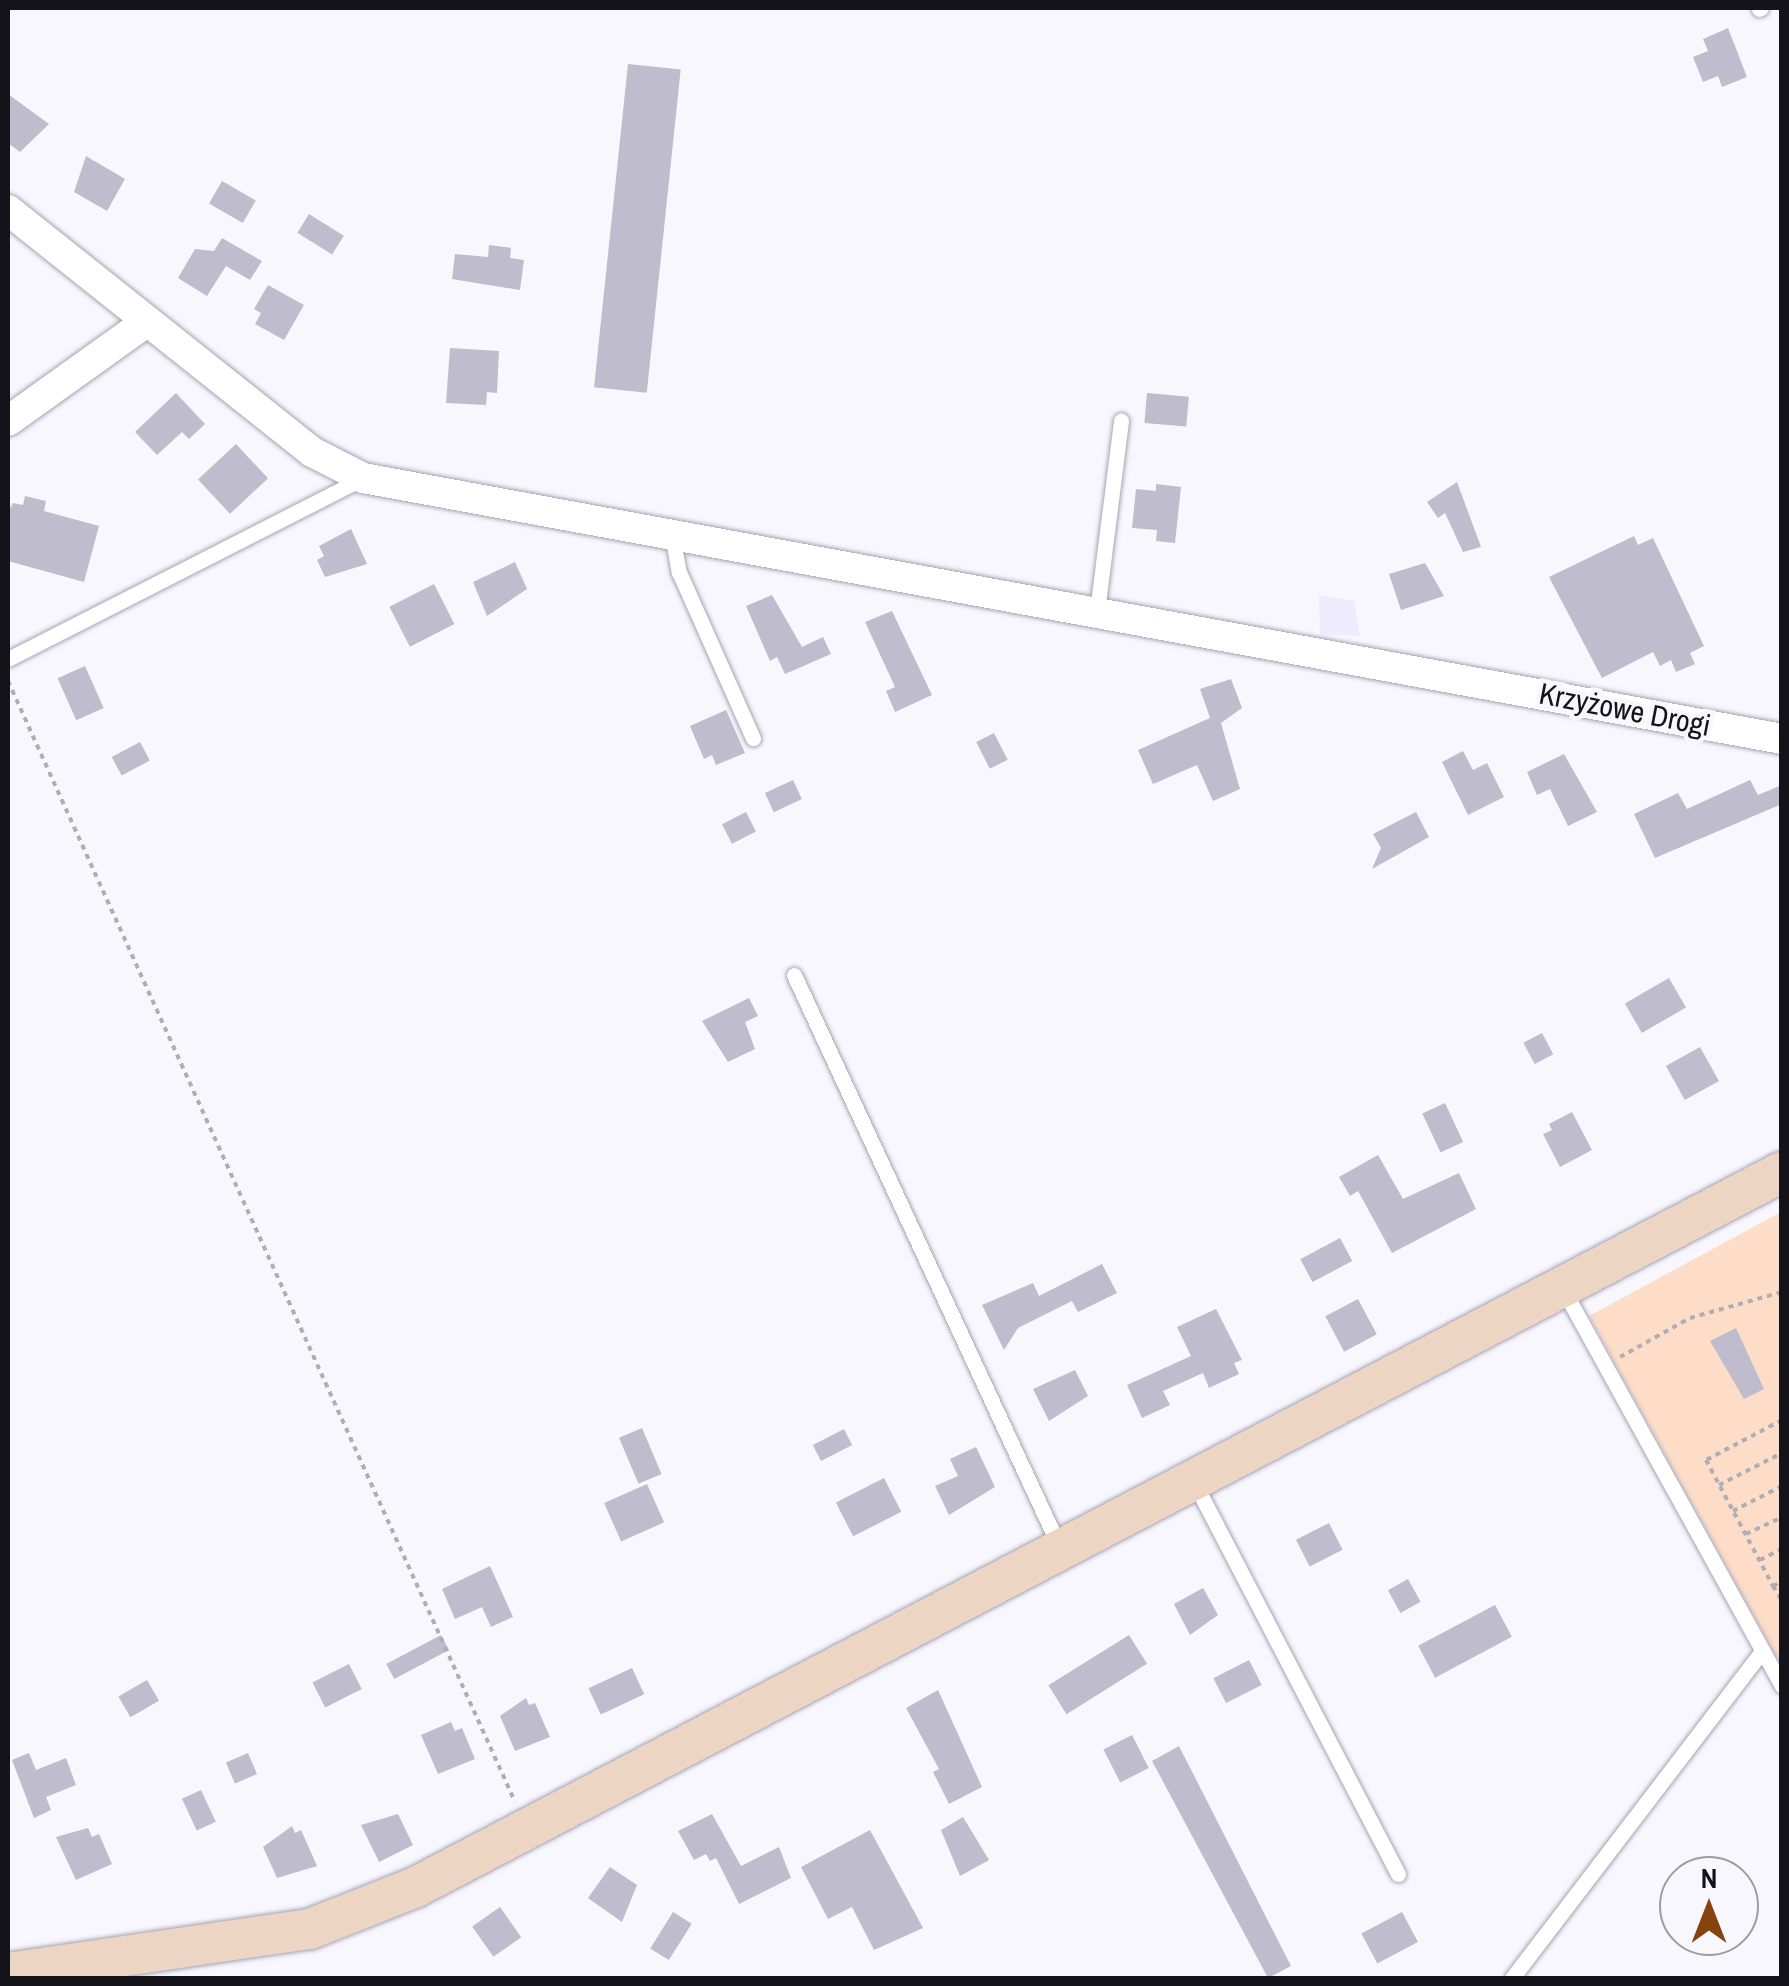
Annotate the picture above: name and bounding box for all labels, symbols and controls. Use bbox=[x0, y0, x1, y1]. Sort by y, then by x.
street label: Krzyżowe Drogi bbox=[1536, 675, 1714, 743]
north arrow bbox=[1659, 1856, 1759, 1956]
text: N bbox=[1701, 1859, 1717, 1897]

